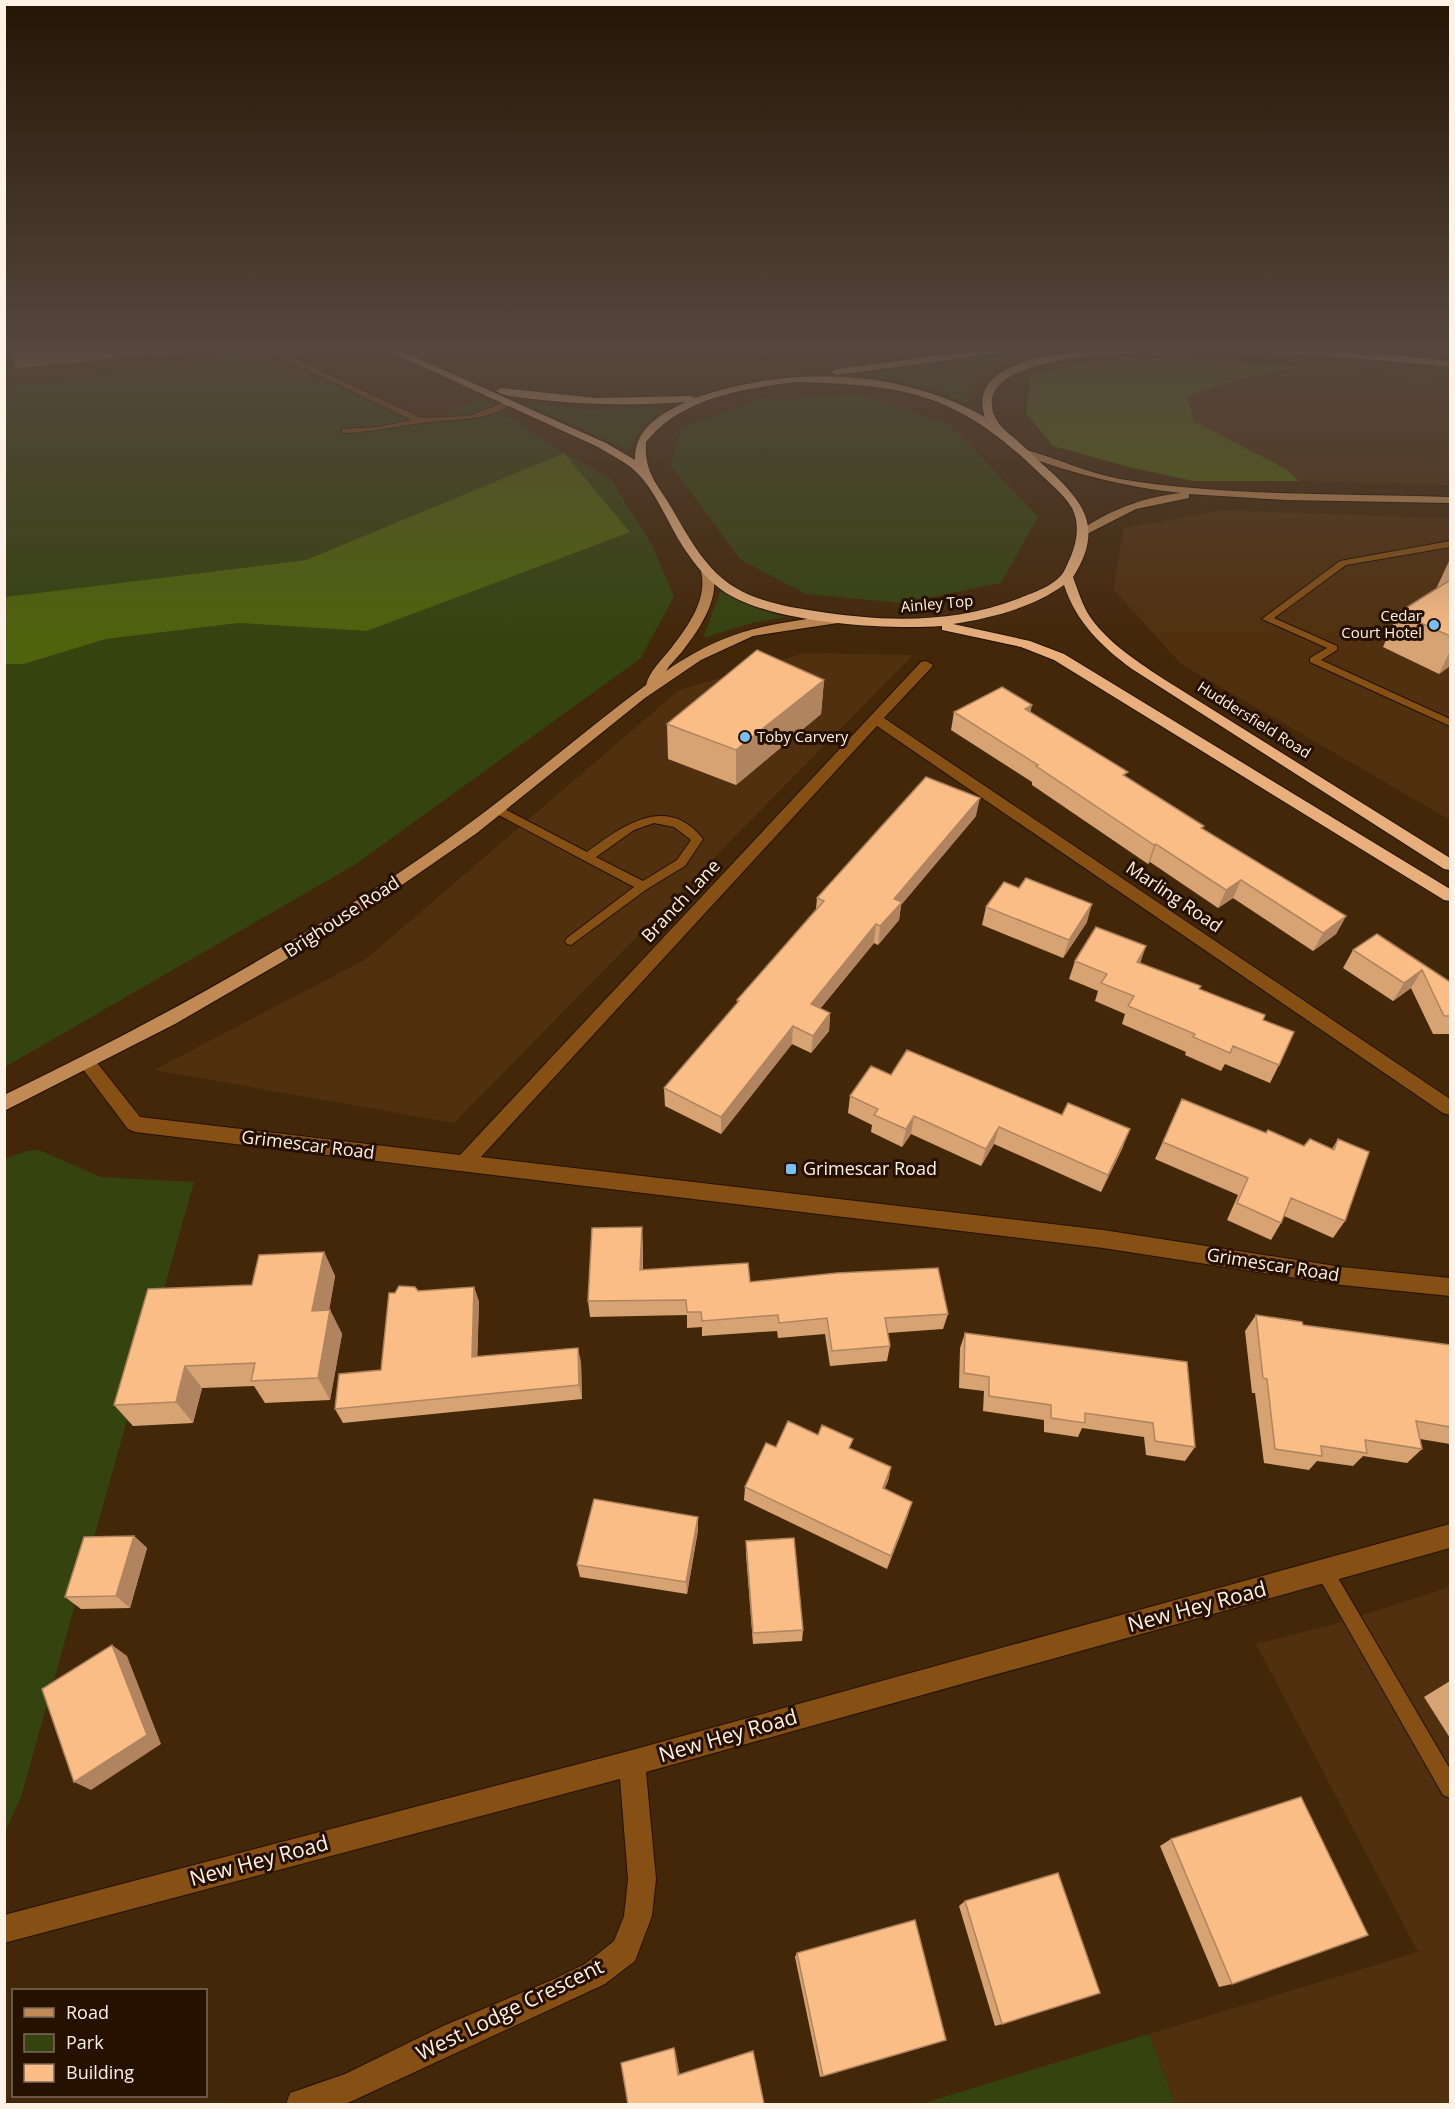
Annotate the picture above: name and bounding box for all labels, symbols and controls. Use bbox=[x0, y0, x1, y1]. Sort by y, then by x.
street label: Ainley Top bbox=[900, 590, 974, 616]
place label: Cedar Court Hotel bbox=[1341, 605, 1422, 642]
marker: Cedar Court Hotel bbox=[1427, 618, 1441, 632]
street label: Huddersfield Road bbox=[1194, 676, 1315, 762]
place label: Toby Carvery bbox=[757, 726, 849, 746]
marker: Toby Carvery bbox=[738, 730, 752, 744]
street label: Branch Lane bbox=[636, 854, 725, 947]
street label: Marling Road bbox=[1122, 855, 1227, 937]
street label: Brighouse Road bbox=[279, 870, 404, 962]
street label: Grimescar Road bbox=[240, 1124, 376, 1164]
place label: Grimescar Road bbox=[803, 1156, 937, 1180]
marker: Grimescar Road bbox=[784, 1162, 798, 1176]
street label: Grimescar Road bbox=[1205, 1242, 1341, 1286]
street label: New Hey Road bbox=[1124, 1574, 1269, 1638]
street label: New Hey Road bbox=[655, 1702, 800, 1768]
street label: New Hey Road bbox=[186, 1828, 331, 1892]
street label: West Lodge Crescent bbox=[411, 1952, 608, 2067]
legend bbox=[12, 1989, 207, 2097]
text: Road bbox=[66, 2000, 109, 2024]
text: Park bbox=[66, 2030, 104, 2054]
text: Building bbox=[66, 2060, 134, 2084]

